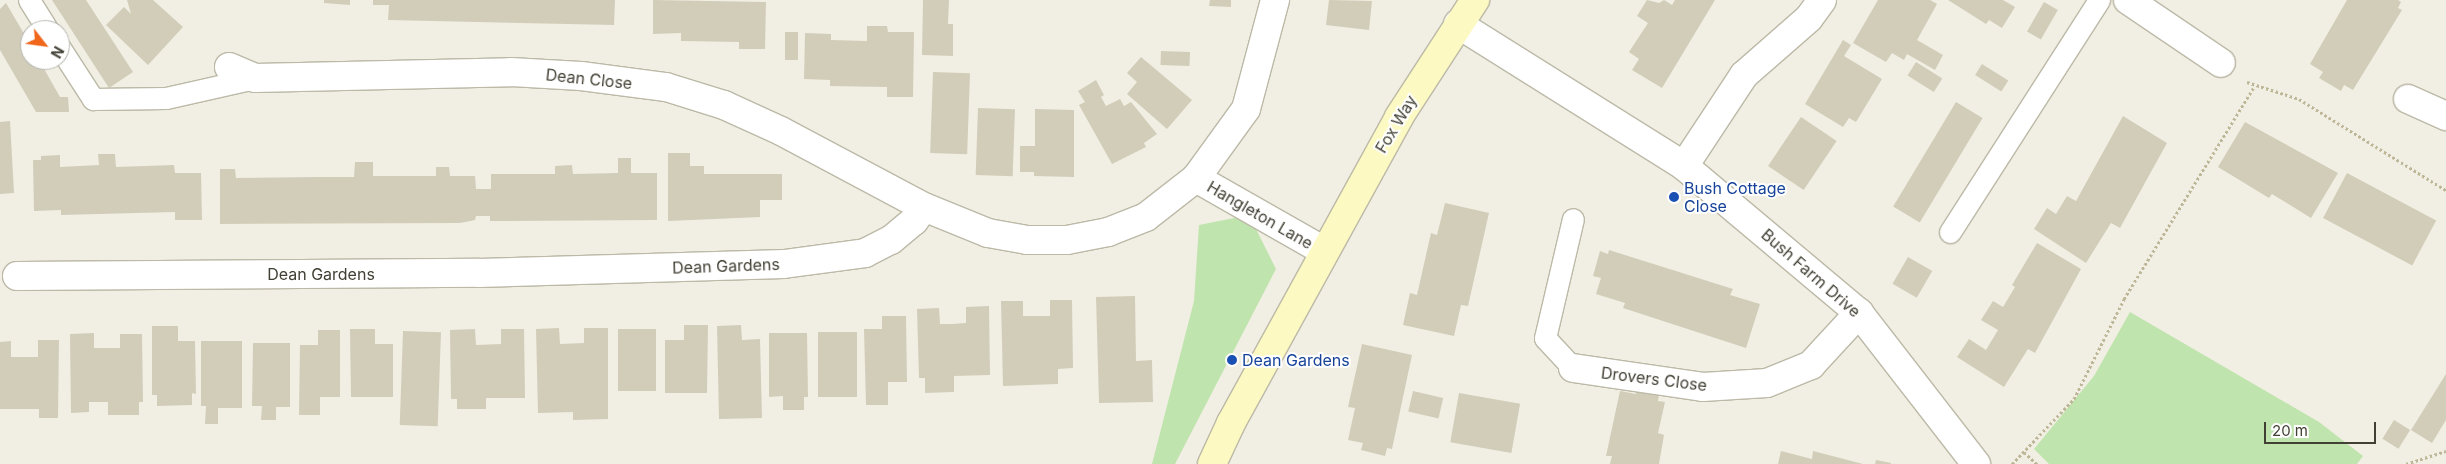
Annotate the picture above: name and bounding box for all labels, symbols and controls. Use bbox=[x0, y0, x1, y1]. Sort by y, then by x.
north arrow bbox=[20, 20, 70, 70]
text: N bbox=[48, 43, 68, 61]
street label: Dean Close bbox=[545, 65, 633, 93]
street label: Fox Way bbox=[1371, 92, 1421, 156]
street label: Hangleton Lane bbox=[1204, 177, 1316, 253]
place label: Bush Cottage Close bbox=[1684, 178, 1786, 216]
marker: Bush Cottage Close bbox=[1668, 191, 1680, 203]
street label: Bush Farm Drive bbox=[1758, 225, 1864, 321]
street label: Dean Gardens bbox=[672, 255, 780, 277]
street label: Dean Gardens bbox=[267, 264, 375, 284]
place label: Dean Gardens bbox=[1242, 350, 1350, 370]
marker: Dean Gardens bbox=[1226, 354, 1238, 366]
street label: Drovers Close bbox=[1600, 363, 1708, 395]
scale bar bbox=[2266, 412, 2378, 444]
text: 20 m bbox=[2272, 421, 2308, 440]

